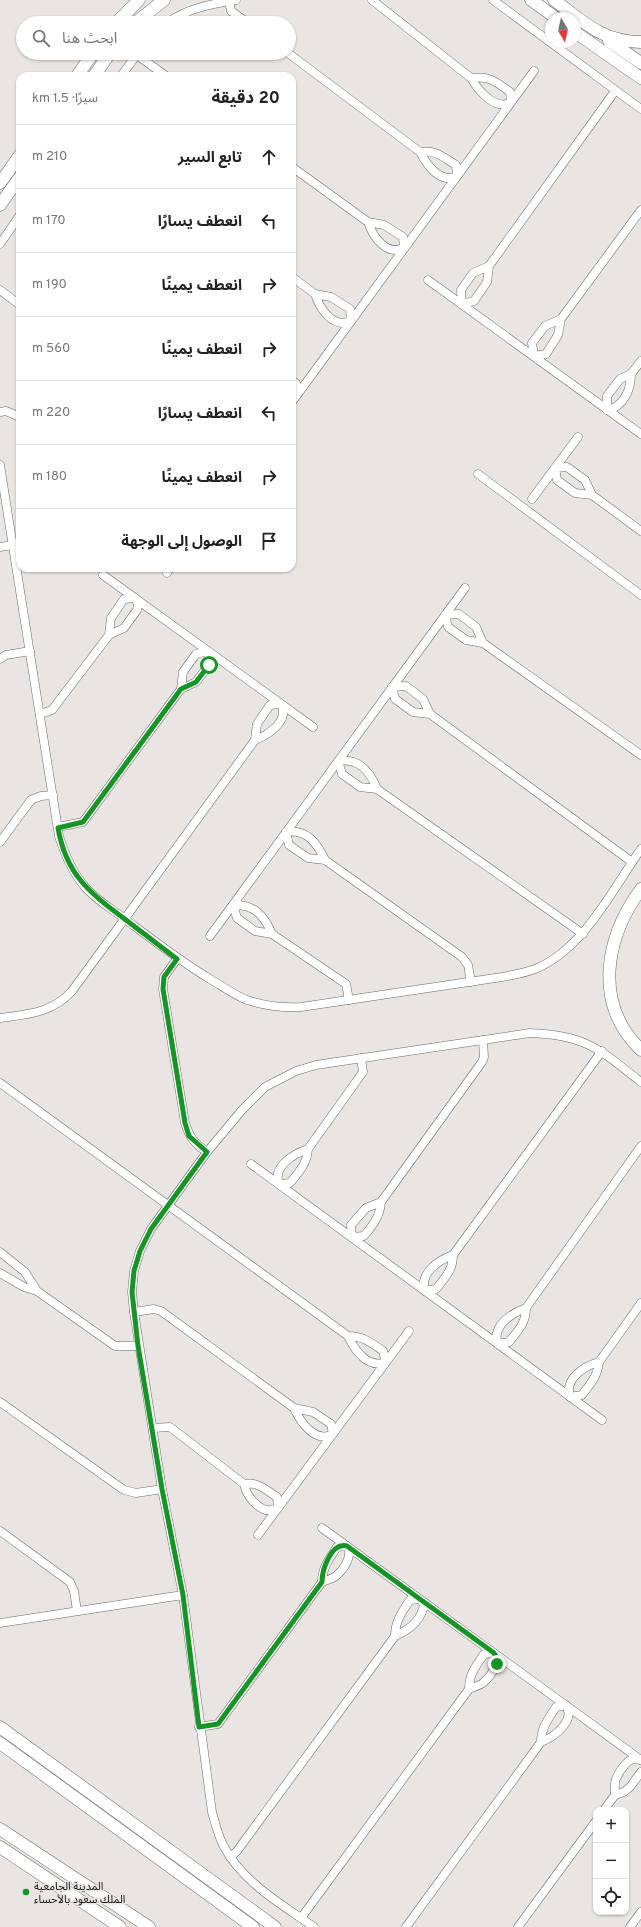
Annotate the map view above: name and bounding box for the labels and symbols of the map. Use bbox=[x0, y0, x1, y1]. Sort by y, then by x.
north arrow bbox=[545, 12, 581, 48]
route start bbox=[200, 656, 218, 674]
route end bbox=[488, 1655, 506, 1673]
place label: المدينة الجامعية الملك سعود بالأحساء bbox=[34, 1880, 125, 1907]
marker: المدينة الجامعية الملك سعود بالأحساء bbox=[21, 1887, 31, 1897]

